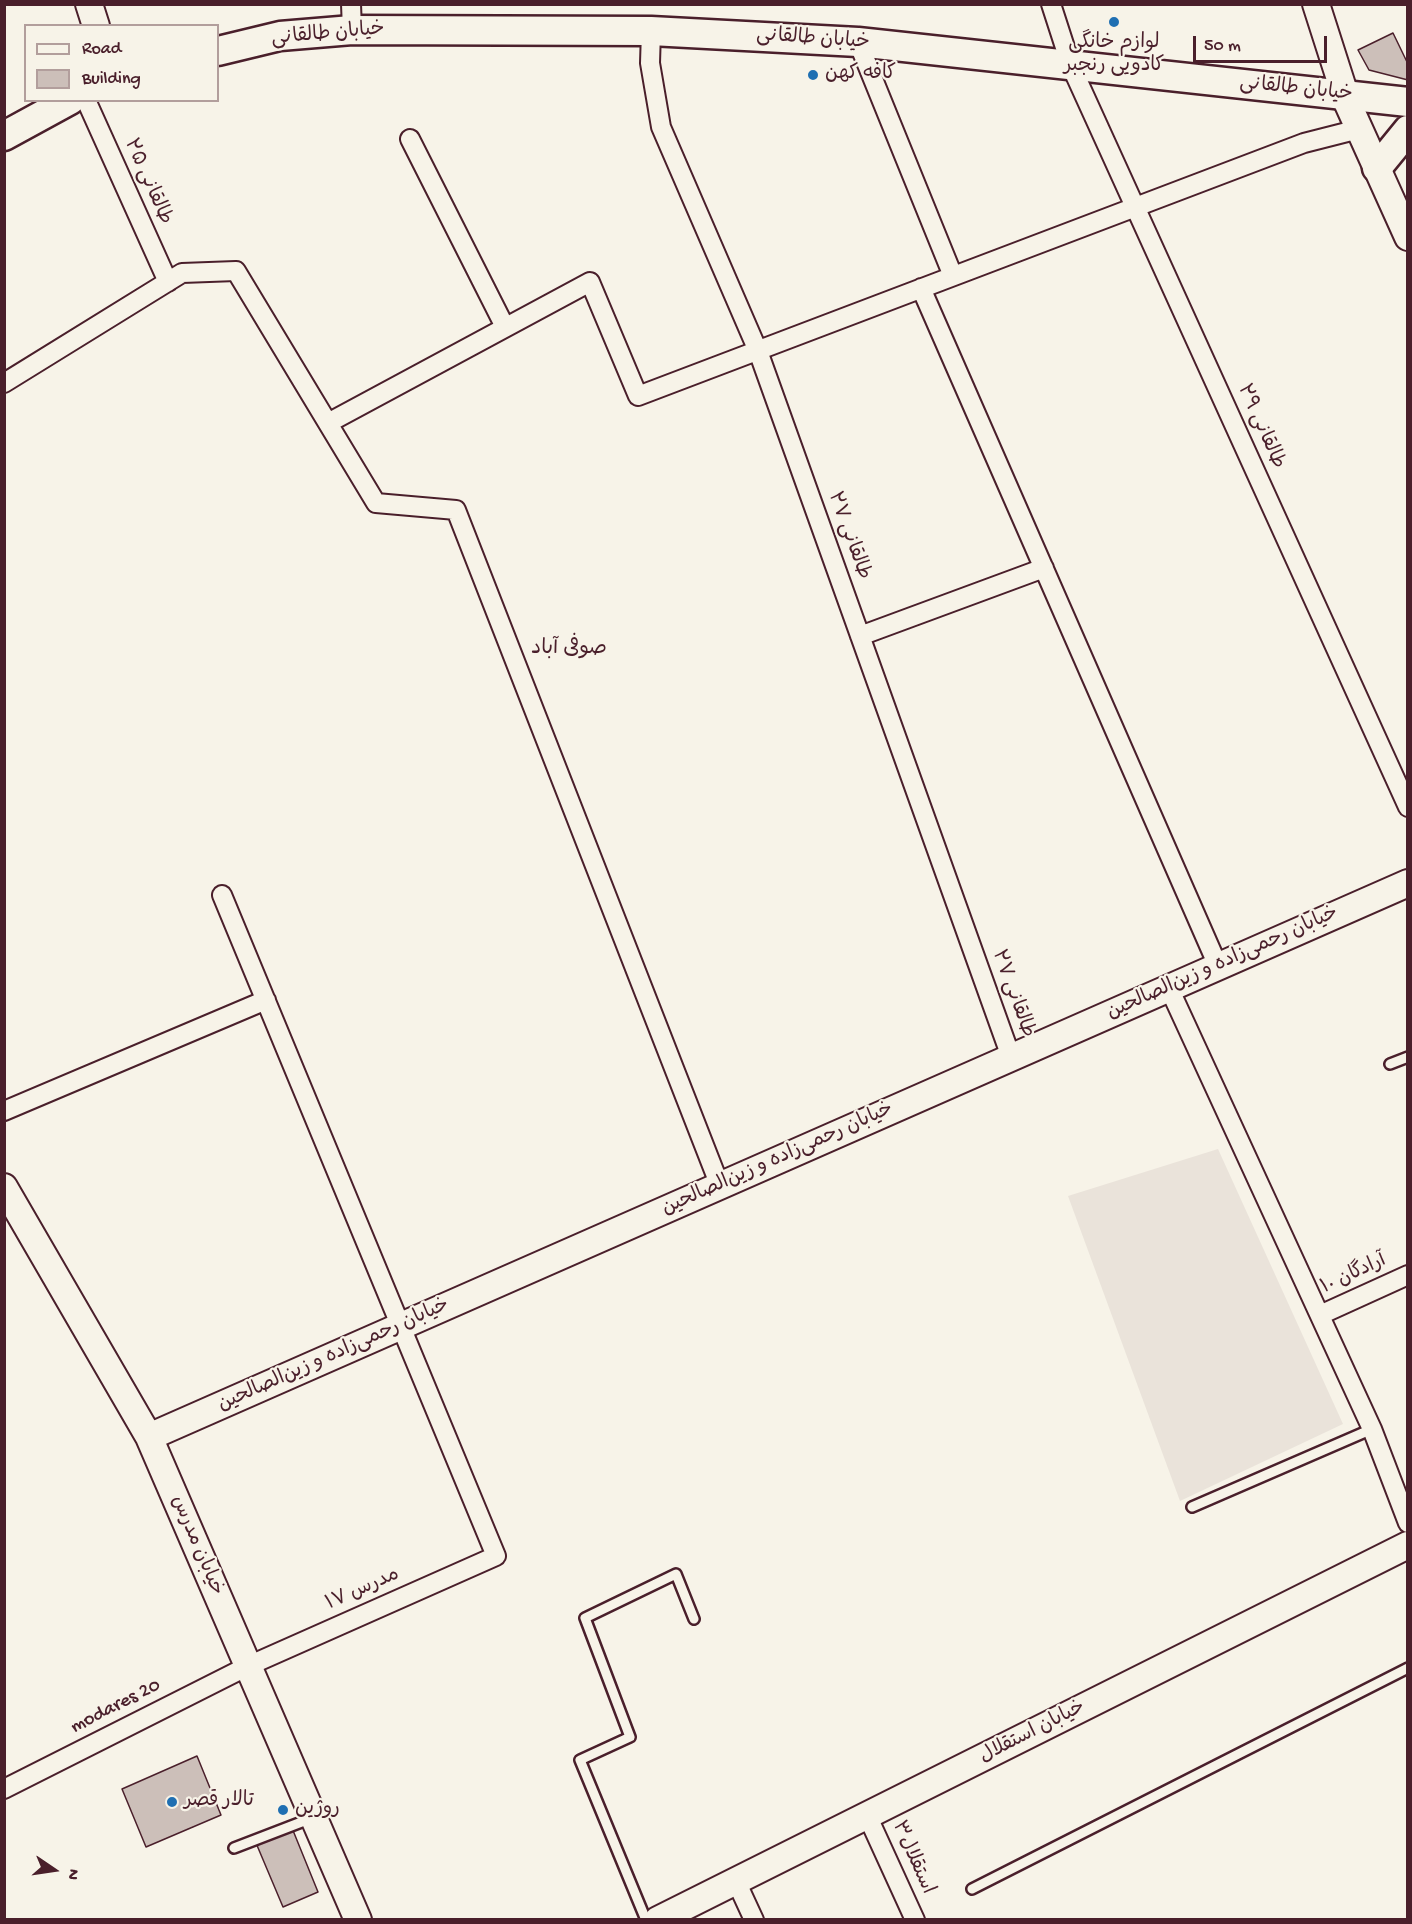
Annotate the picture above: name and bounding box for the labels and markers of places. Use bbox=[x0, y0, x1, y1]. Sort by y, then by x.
marker: لوازم خانگی کادویی رنجبر bbox=[1107, 15, 1121, 29]
place label: لوازم خانگی کادویی رنجبر bbox=[1064, 32, 1164, 79]
place label: کافه کهن bbox=[825, 63, 896, 87]
marker: کافه کهن bbox=[806, 68, 820, 82]
place label: تالار قصر bbox=[184, 1790, 254, 1814]
marker: تالار قصر bbox=[165, 1795, 179, 1809]
place label: روژین bbox=[295, 1798, 340, 1822]
marker: روژین bbox=[276, 1803, 290, 1817]

